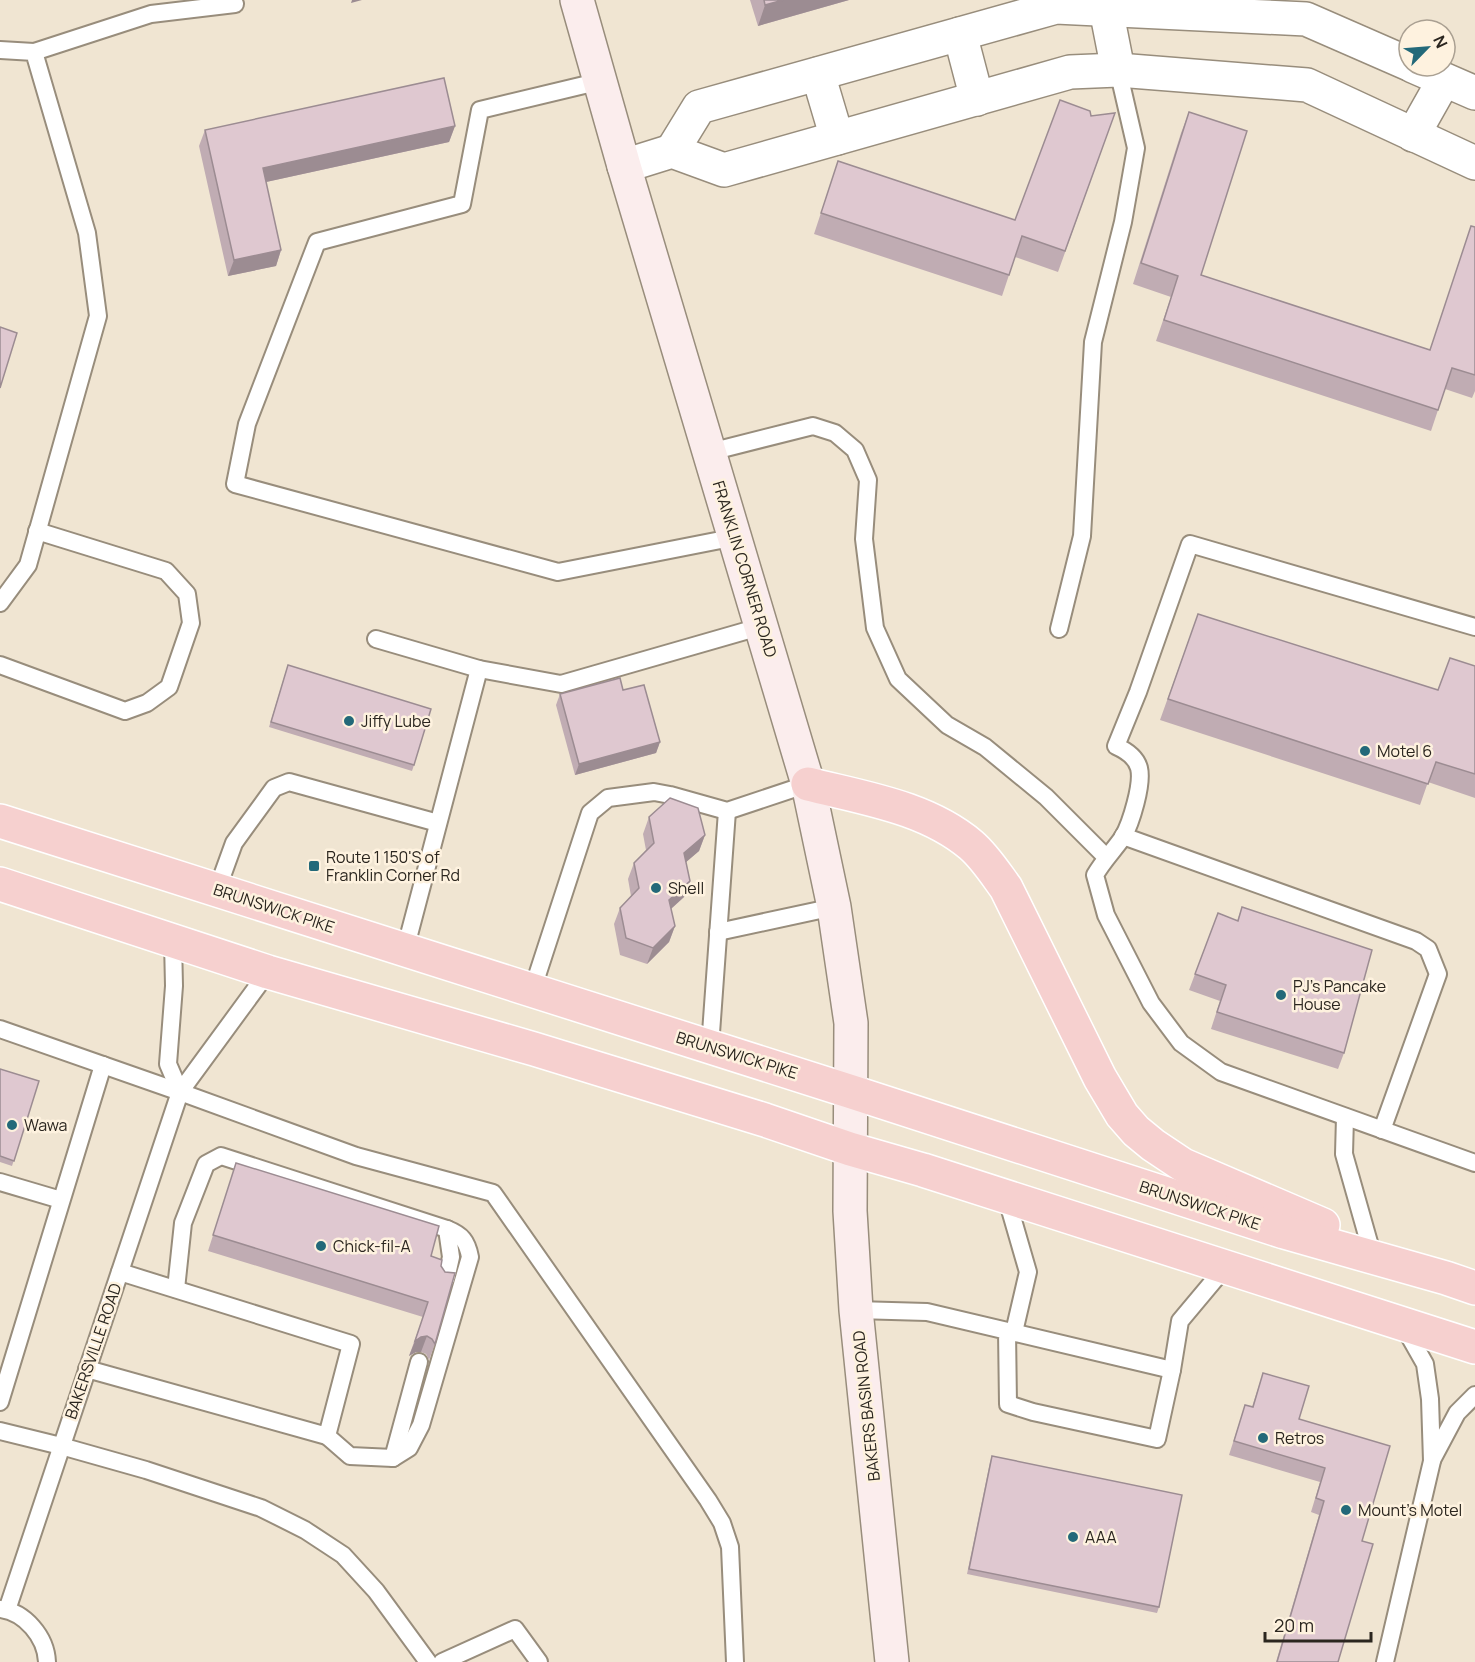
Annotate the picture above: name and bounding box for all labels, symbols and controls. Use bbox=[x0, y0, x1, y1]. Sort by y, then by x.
north arrow bbox=[1397, 18, 1457, 78]
text: N bbox=[1428, 32, 1453, 52]
street label: FRANKLIN CORNER ROAD bbox=[708, 478, 782, 660]
place label: Jiffy Lube bbox=[361, 710, 431, 732]
marker: Jiffy Lube bbox=[342, 714, 356, 728]
place label: Motel 6 bbox=[1377, 740, 1432, 762]
marker: Motel 6 bbox=[1358, 744, 1372, 758]
place label: Route 1 150'S of Franklin Corner Rd bbox=[326, 846, 460, 886]
marker: Route 1 150'S of Franklin Corner Rd bbox=[307, 859, 321, 873]
place label: Shell bbox=[668, 877, 704, 899]
street label: BRUNSWICK PIKE bbox=[211, 878, 337, 938]
marker: Shell bbox=[649, 881, 663, 895]
place label: PJ's Pancake House bbox=[1293, 975, 1386, 1015]
marker: PJ's Pancake House bbox=[1274, 988, 1288, 1002]
street label: BRUNSWICK PIKE bbox=[673, 1026, 801, 1084]
place label: Wawa bbox=[24, 1114, 68, 1136]
marker: Wawa bbox=[5, 1118, 19, 1132]
street label: BRUNSWICK PIKE bbox=[1137, 1175, 1263, 1235]
place label: Chick-fil-A bbox=[333, 1235, 411, 1257]
marker: Chick-fil-A bbox=[314, 1239, 328, 1253]
street label: BAKERSVILLE ROAD bbox=[59, 1280, 127, 1422]
street label: BAKERS BASIN ROAD bbox=[847, 1329, 885, 1482]
place label: Retros bbox=[1275, 1427, 1324, 1449]
marker: Retros bbox=[1256, 1431, 1270, 1445]
place label: Mount's Motel bbox=[1358, 1499, 1462, 1521]
marker: Mount's Motel bbox=[1339, 1503, 1353, 1517]
place label: AAA bbox=[1085, 1526, 1117, 1548]
marker: AAA bbox=[1066, 1530, 1080, 1544]
scale bar bbox=[1265, 1605, 1372, 1643]
text: 20 m bbox=[1274, 1613, 1314, 1637]

